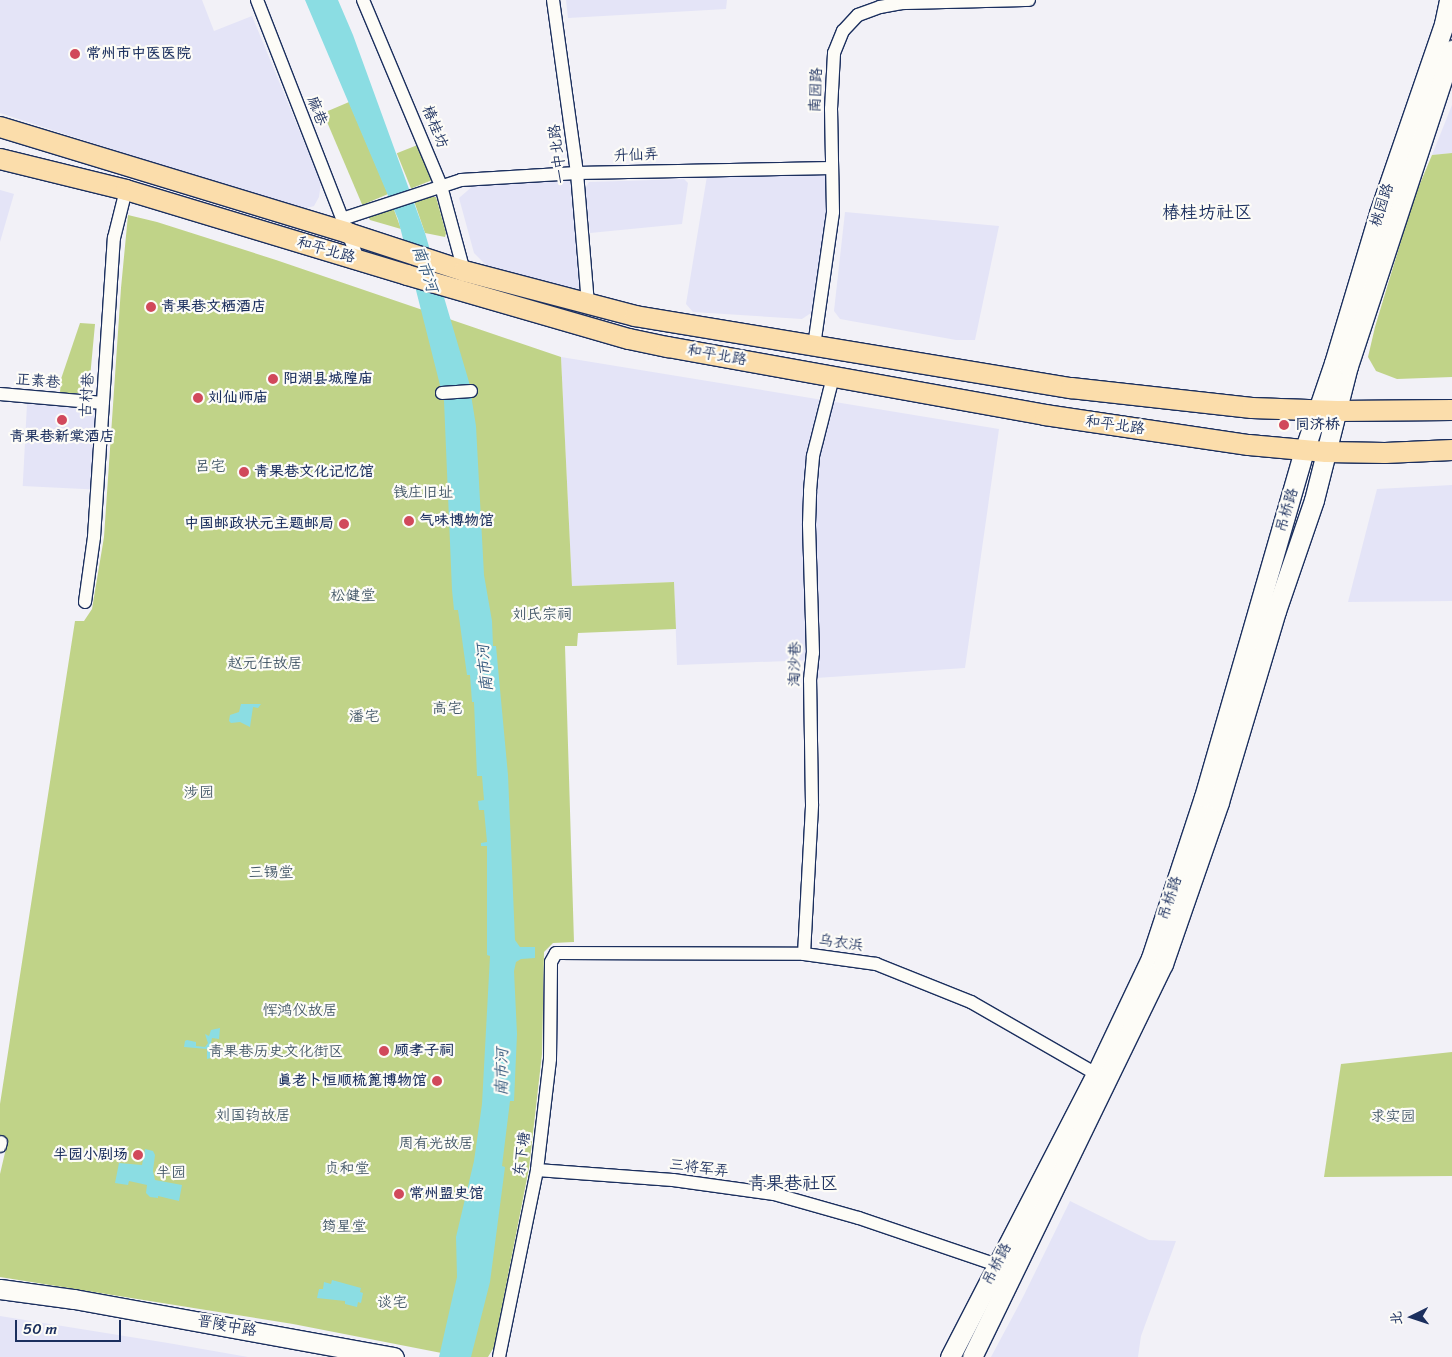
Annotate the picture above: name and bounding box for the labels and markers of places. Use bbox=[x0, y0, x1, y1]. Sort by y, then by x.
place label: 常州市中医医院 bbox=[86, 45, 191, 63]
marker: 常州市中医医院 bbox=[68, 47, 82, 61]
place label: 青果巷文栖酒店 bbox=[161, 298, 266, 316]
marker: 青果巷文栖酒店 bbox=[145, 301, 157, 313]
place label: 阳湖县城隍庙 bbox=[283, 370, 373, 388]
marker: 阳湖县城隍庙 bbox=[267, 373, 279, 385]
place label: 刘仙师庙 bbox=[208, 389, 268, 407]
marker: 刘仙师庙 bbox=[192, 392, 204, 404]
marker: 青果巷新棠酒店 bbox=[56, 414, 68, 426]
place label: 同济桥 bbox=[1295, 416, 1340, 434]
marker: 同济桥 bbox=[1277, 418, 1291, 432]
place label: 青果巷新棠酒店 bbox=[10, 428, 114, 446]
place label: 青果巷文化记忆馆 bbox=[254, 463, 374, 481]
marker: 青果巷文化记忆馆 bbox=[238, 466, 250, 478]
place label: 气味博物馆 bbox=[419, 512, 494, 530]
place label: 中国邮政状元主题邮局 bbox=[184, 515, 334, 533]
marker: 气味博物馆 bbox=[403, 515, 415, 527]
marker: 中国邮政状元主题邮局 bbox=[338, 518, 350, 530]
place label: 顾孝子祠 bbox=[394, 1042, 454, 1060]
marker: 顾孝子祠 bbox=[378, 1045, 390, 1057]
place label: 真老卜恒顺梳篦博物馆 bbox=[277, 1072, 427, 1090]
marker: 真老卜恒顺梳篦博物馆 bbox=[431, 1075, 443, 1087]
place label: 半园小剧场 bbox=[53, 1146, 128, 1164]
marker: 半园小剧场 bbox=[132, 1149, 144, 1161]
place label: 常州盟史馆 bbox=[409, 1185, 484, 1203]
marker: 常州盟史馆 bbox=[393, 1188, 405, 1200]

